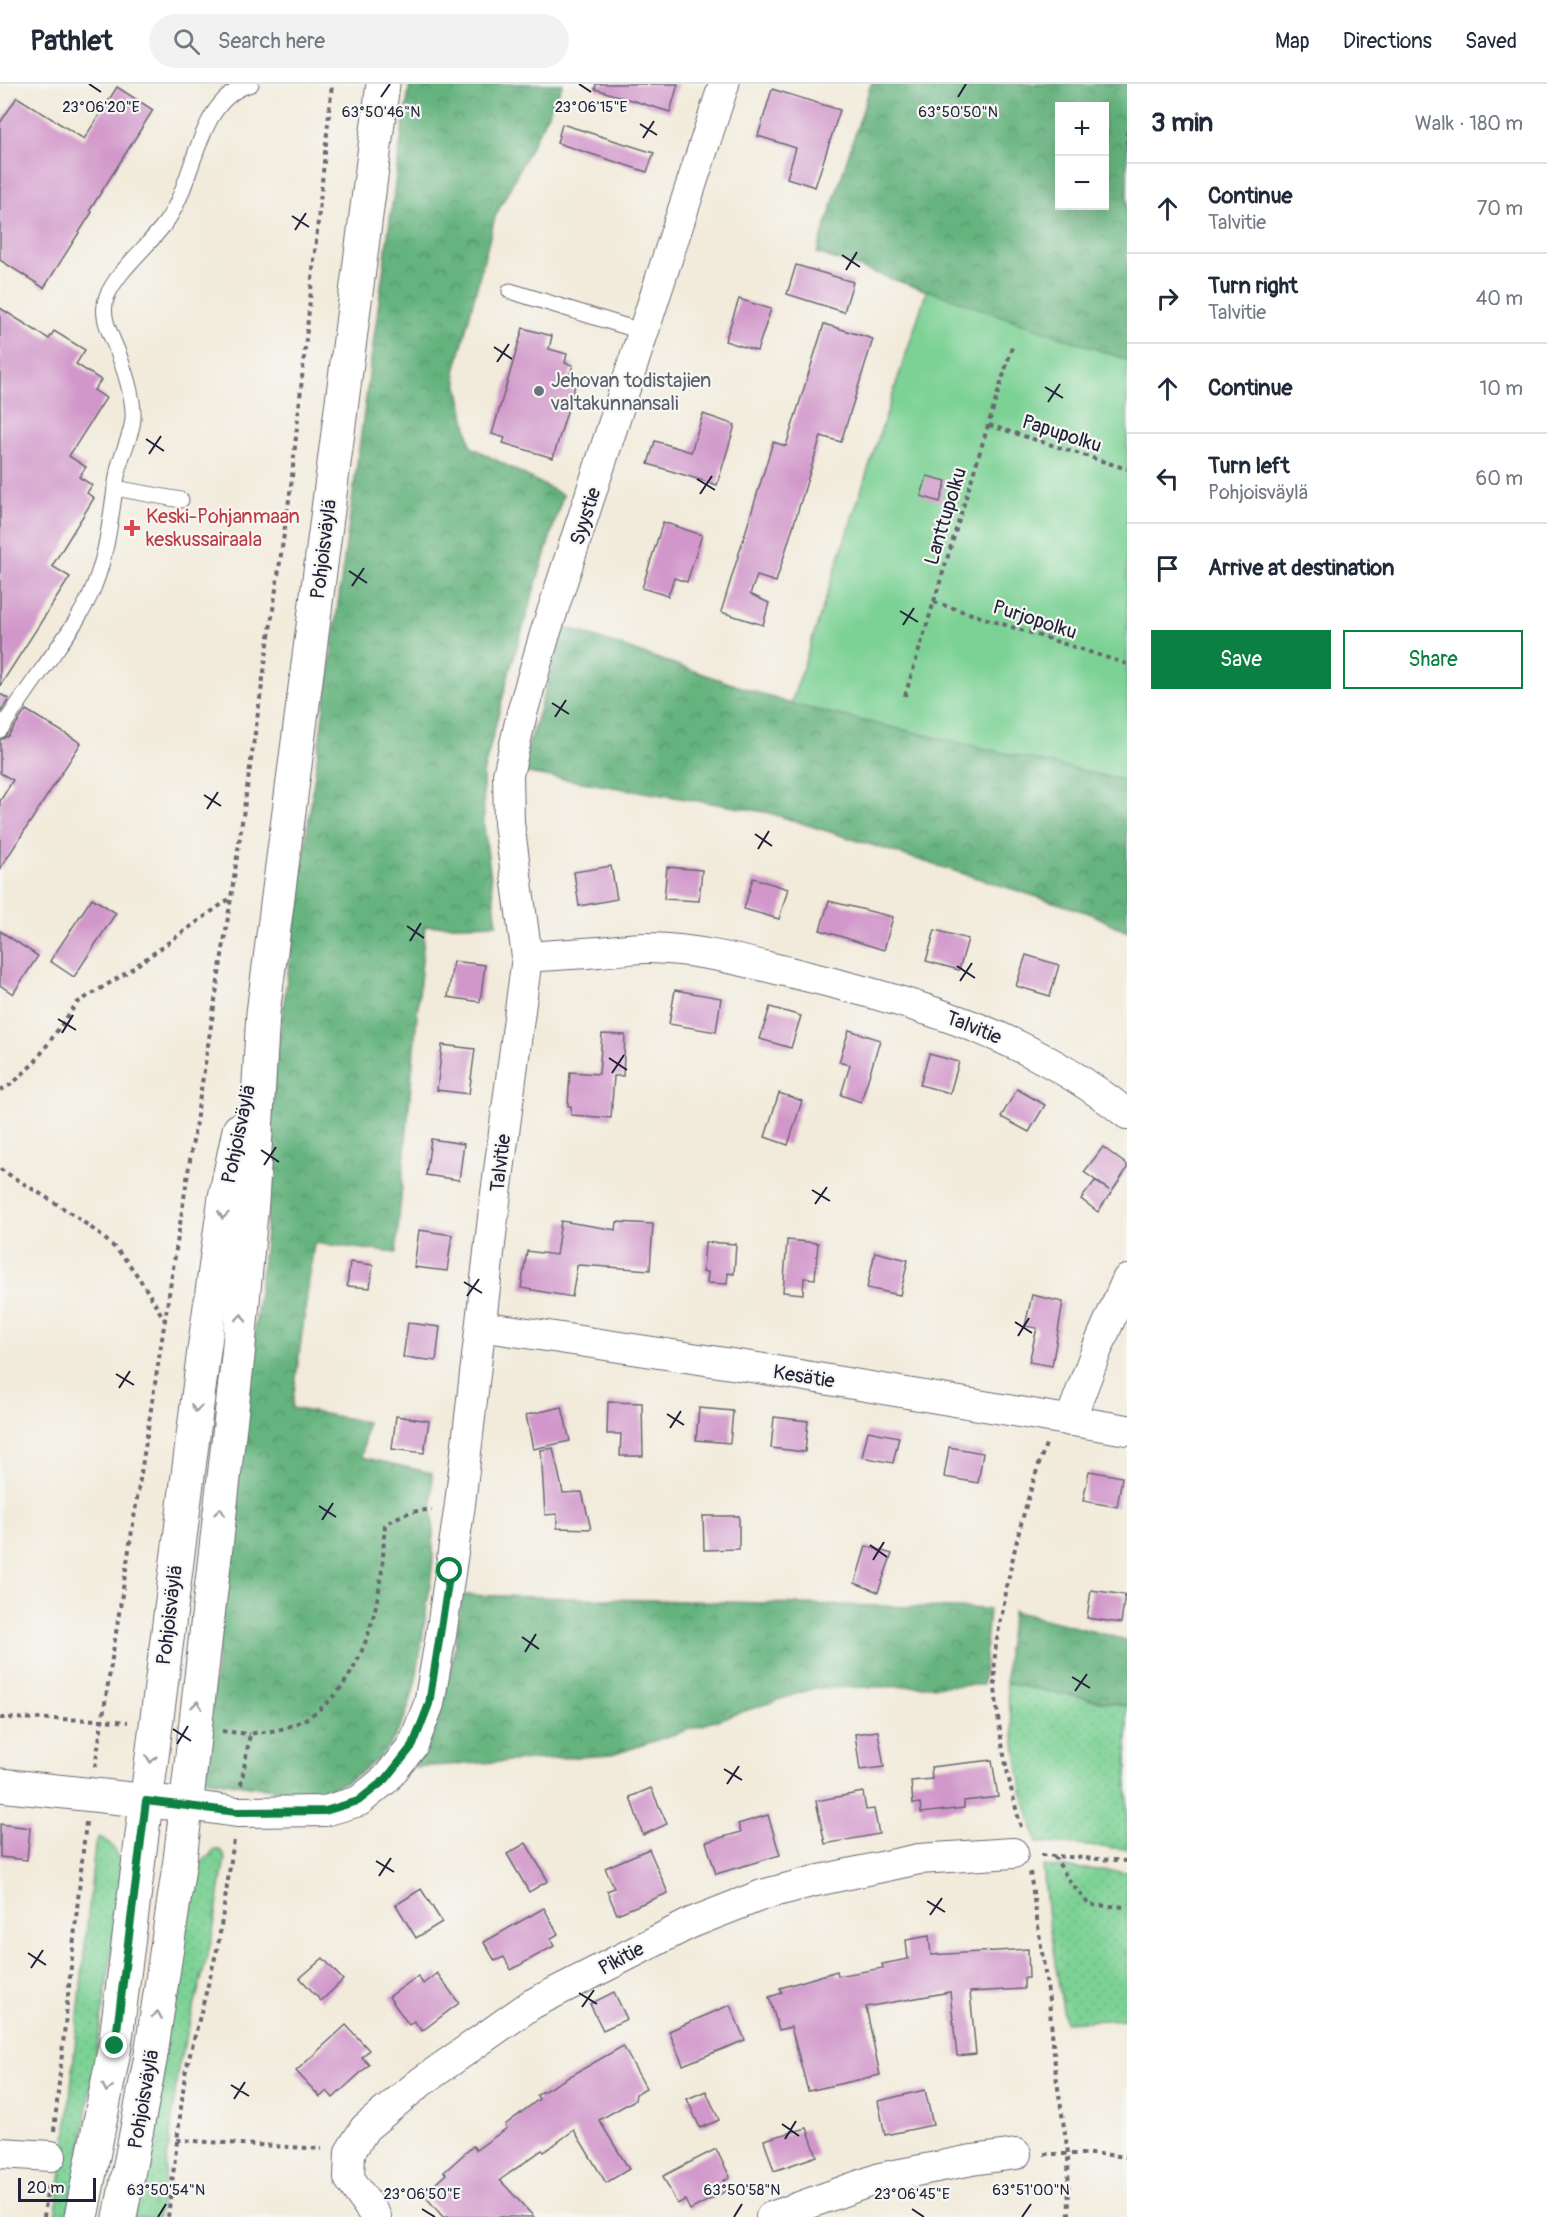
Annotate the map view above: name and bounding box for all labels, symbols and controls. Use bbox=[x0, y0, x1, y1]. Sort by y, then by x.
search box bbox=[149, 14, 569, 68]
text: Pathlet bbox=[30, 24, 113, 59]
icon: search bbox=[170, 25, 203, 58]
text: Search here bbox=[218, 27, 325, 55]
text: Map bbox=[1275, 28, 1310, 55]
text: Directions bbox=[1343, 28, 1432, 55]
text: Saved bbox=[1465, 28, 1517, 55]
text: 23°06'20"E bbox=[62, 98, 140, 117]
text: 23°06'15"E bbox=[555, 98, 628, 117]
map controls bbox=[1055, 102, 1109, 210]
button: + bbox=[1055, 102, 1109, 156]
text: 63°50'46"N bbox=[342, 103, 420, 122]
text: 63°50'50"N bbox=[918, 103, 998, 122]
text: 3 min bbox=[1151, 107, 1213, 139]
text: Walk · 180 m bbox=[1415, 111, 1523, 136]
button: − bbox=[1055, 156, 1109, 210]
text: Continue bbox=[1208, 182, 1292, 210]
icon: ahead bbox=[1151, 192, 1184, 225]
text: 70 m bbox=[1477, 196, 1523, 221]
text: Talvitie bbox=[1208, 210, 1266, 235]
text: Turn right bbox=[1208, 272, 1298, 300]
icon: right bbox=[1151, 282, 1184, 315]
text: 40 m bbox=[1476, 286, 1523, 311]
text: Talvitie bbox=[1208, 300, 1266, 325]
place label: Jehovan todistajien valtakunnansali bbox=[550, 368, 711, 416]
icon: ahead bbox=[1151, 372, 1184, 405]
text: Continue bbox=[1208, 374, 1292, 402]
text: 10 m bbox=[1479, 376, 1523, 401]
marker: Jehovan todistajien valtakunnansali bbox=[532, 384, 546, 398]
street label: Papupolku bbox=[1019, 409, 1105, 458]
text: Turn left bbox=[1208, 452, 1290, 480]
icon: left bbox=[1151, 462, 1184, 495]
street label: Lanttupolku bbox=[919, 464, 972, 568]
text: 60 m bbox=[1476, 466, 1523, 491]
text: Pohjoisväylä bbox=[1208, 480, 1308, 505]
street label: Syystie bbox=[564, 484, 607, 548]
street label: Pohjoisväylä bbox=[305, 498, 342, 600]
place label: Keski-Pohjanmaan keskussairaala bbox=[146, 504, 300, 552]
marker: Keski-Pohjanmaan keskussairaala bbox=[123, 519, 141, 537]
icon: arrive bbox=[1151, 552, 1184, 585]
text: Arrive at destination bbox=[1208, 554, 1394, 582]
street label: Purjopolku bbox=[990, 594, 1080, 645]
button: Save bbox=[1151, 630, 1331, 689]
button: Share bbox=[1343, 630, 1523, 689]
street label: Talvitie bbox=[942, 1005, 1006, 1050]
street label: Pohjoisväylä bbox=[216, 1082, 261, 1186]
street label: Talvitie bbox=[485, 1133, 516, 1193]
one-way arrow bbox=[217, 1210, 229, 1219]
one-way arrow bbox=[234, 1313, 247, 1323]
street label: Kesätie bbox=[771, 1359, 837, 1394]
one-way arrow bbox=[190, 1403, 203, 1412]
one-way arrow bbox=[213, 1507, 226, 1516]
route start bbox=[436, 1557, 462, 1583]
street label: Pohjoisväylä bbox=[151, 1564, 188, 1666]
one-way arrow bbox=[190, 1701, 203, 1710]
one-way arrow bbox=[145, 1754, 158, 1763]
street label: Pikitie bbox=[594, 1936, 648, 1981]
one-way arrow bbox=[151, 2010, 163, 2019]
route end bbox=[101, 2032, 127, 2058]
street label: Pohjoisväylä bbox=[122, 2048, 165, 2151]
one-way arrow bbox=[101, 2082, 114, 2092]
scale bar bbox=[18, 2175, 96, 2202]
text: 20 m bbox=[27, 2178, 65, 2198]
text: 63°50'54"N bbox=[127, 2181, 205, 2200]
text: 63°50'58"N bbox=[704, 2181, 780, 2200]
text: 63°51'00"N bbox=[992, 2181, 1070, 2200]
text: 23°06'50"E bbox=[383, 2185, 461, 2204]
text: 23°06'45"E bbox=[874, 2185, 950, 2204]

